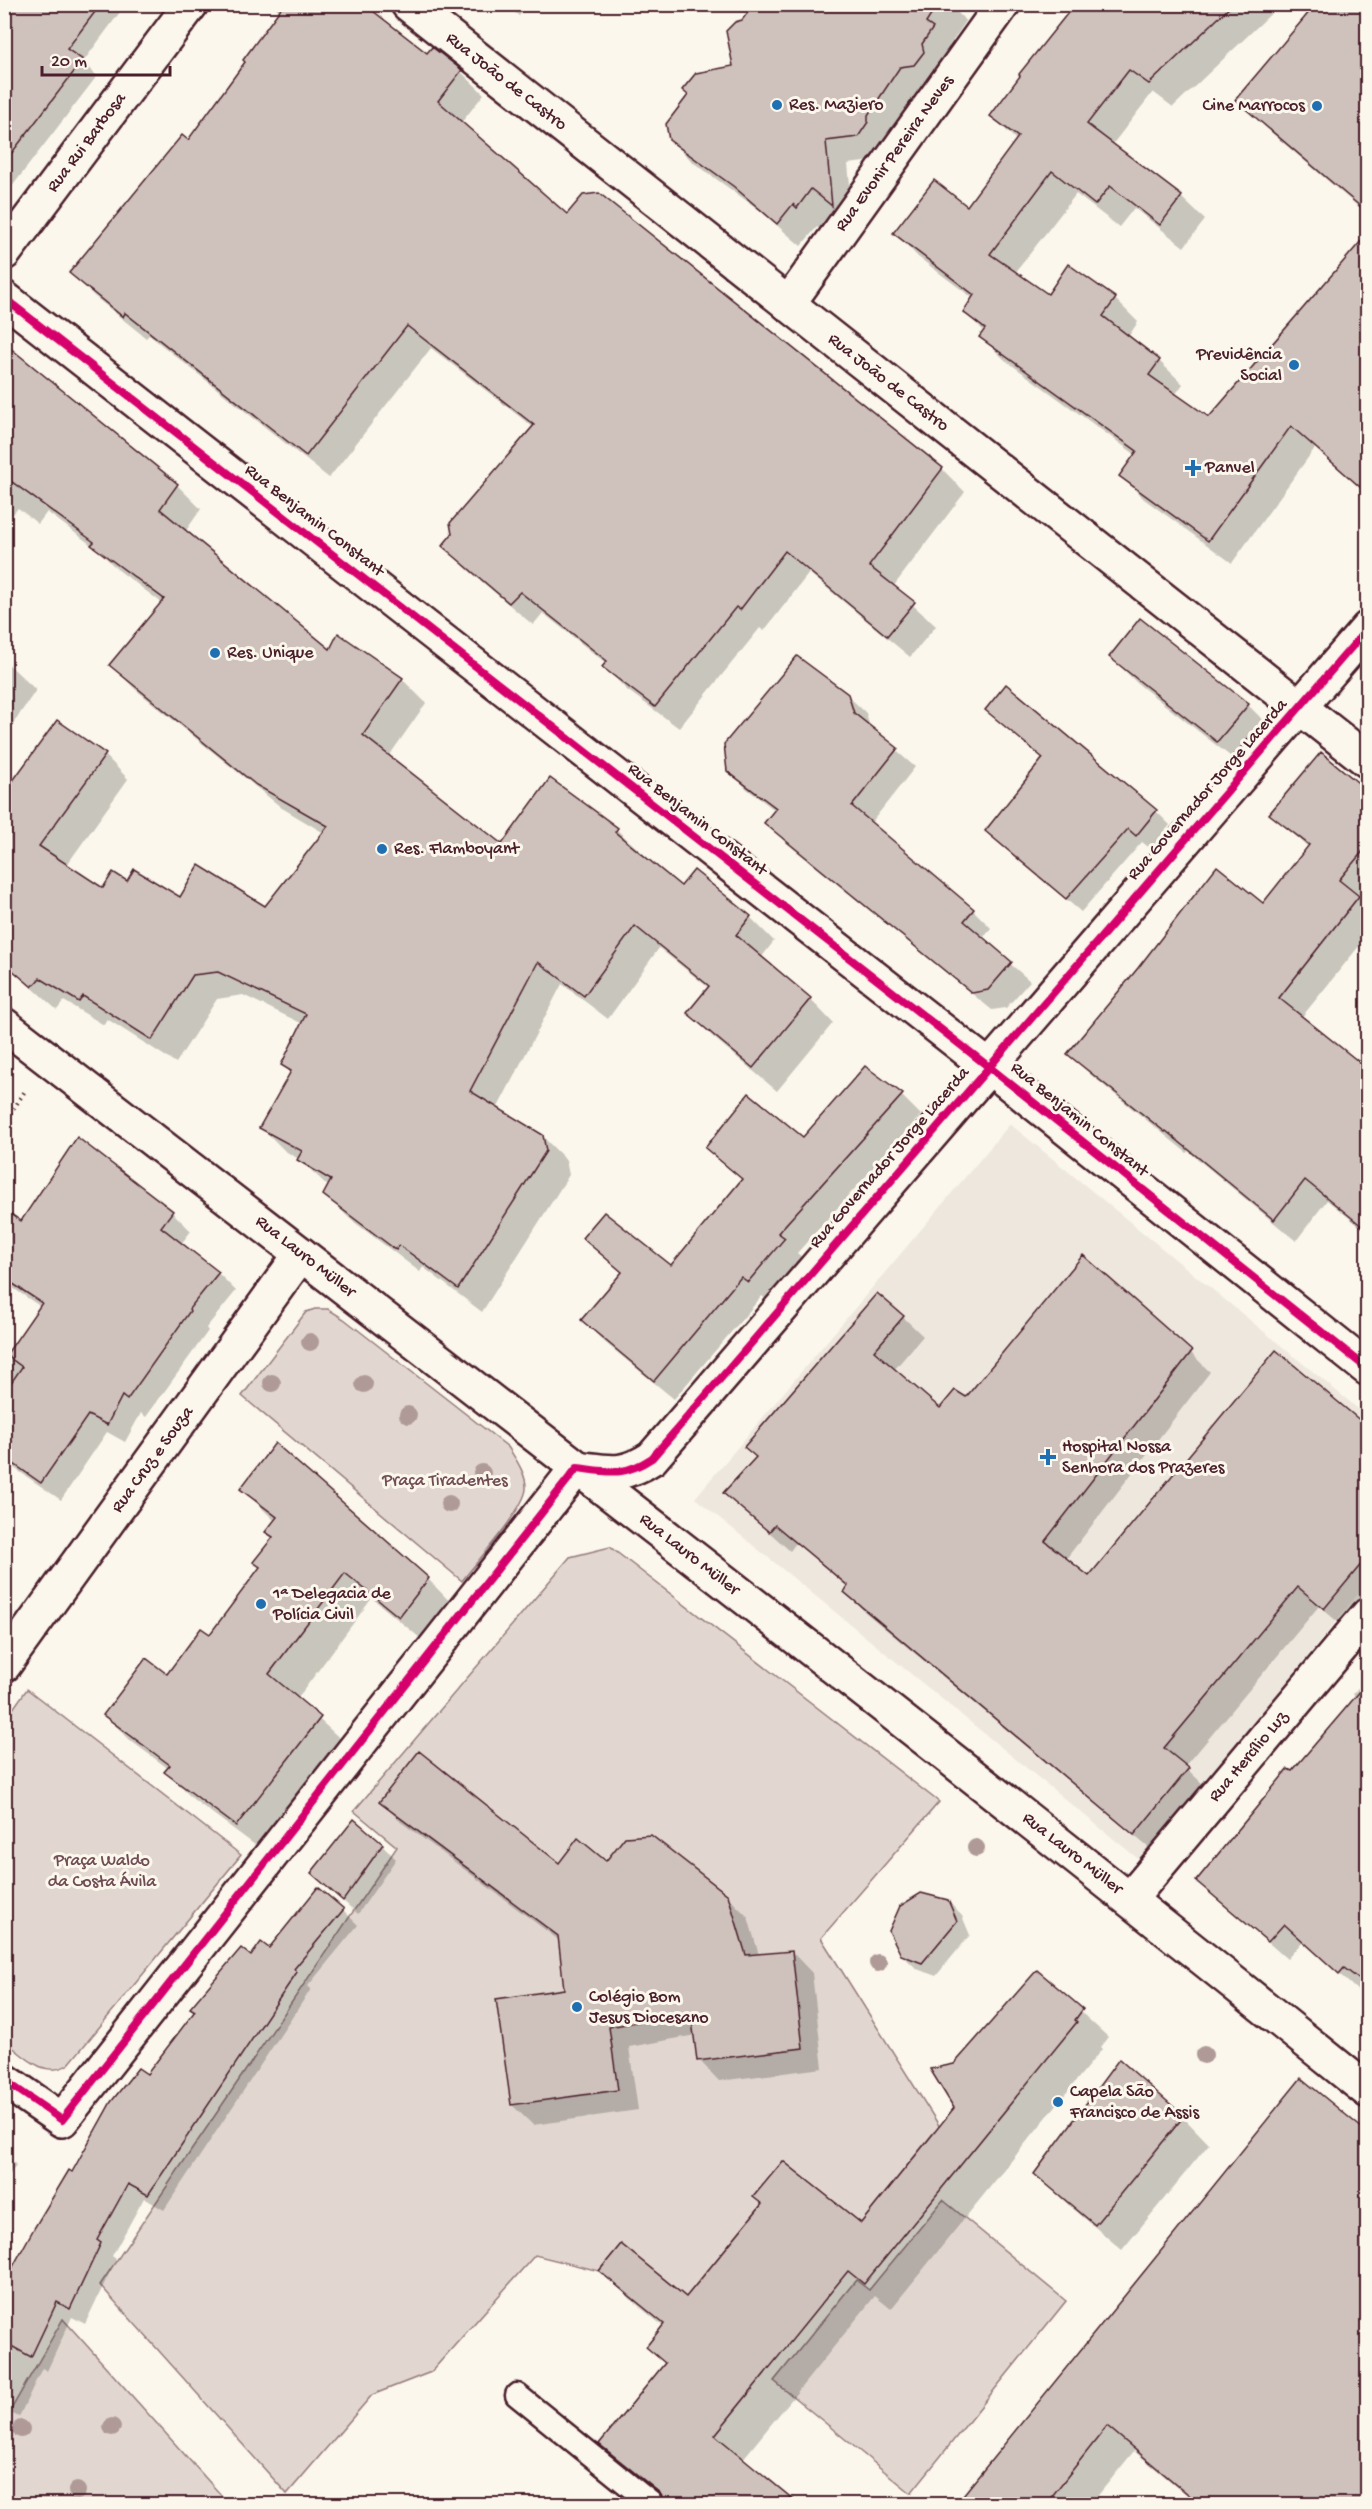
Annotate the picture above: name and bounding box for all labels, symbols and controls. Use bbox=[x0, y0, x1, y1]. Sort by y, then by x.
street label: Rua João de Castro bbox=[441, 28, 571, 136]
scale bar bbox=[42, 39, 170, 77]
text: 20 m bbox=[51, 52, 87, 73]
street label: Rua Evonir Pereira Neves bbox=[831, 71, 960, 236]
street label: Rua Rui Barbosa bbox=[43, 88, 132, 197]
place label: Res. Maziero bbox=[789, 95, 884, 116]
place label: Cine Marrocos bbox=[1203, 96, 1306, 117]
marker: Res. Maziero bbox=[770, 98, 784, 112]
marker: Cine Marrocos bbox=[1310, 99, 1324, 113]
street label: Rua João de Castro bbox=[823, 329, 953, 437]
place label: Previdência Social bbox=[1195, 345, 1283, 387]
marker: Previdência Social bbox=[1287, 358, 1301, 372]
place label: Panvel bbox=[1204, 458, 1255, 479]
street label: Rua Benjamin Constant bbox=[240, 460, 389, 583]
marker: Panvel bbox=[1186, 461, 1200, 475]
place label: Res. Unique bbox=[227, 643, 314, 664]
marker: Res. Unique bbox=[208, 646, 222, 660]
street label: Rua Governador Jorge Lacerda bbox=[1123, 694, 1293, 885]
street label: Rua Benjamin Constant bbox=[623, 759, 772, 882]
place label: Res. Flamboyant bbox=[394, 839, 520, 860]
marker: Res. Flamboyant bbox=[375, 842, 389, 856]
street label: Rua Benjamin Constant bbox=[1006, 1058, 1154, 1183]
street label: Rua Governador Jorge Lacerda bbox=[805, 1062, 975, 1253]
street label: Rua Lauro Müller bbox=[251, 1211, 361, 1304]
street label: Rua Cruz e Souza bbox=[107, 1402, 199, 1517]
place label: Hospital Nossa Senhora dos Prazeres bbox=[1062, 1437, 1226, 1479]
marker: Hospital Nossa Senhora dos Prazeres bbox=[1039, 1448, 1057, 1466]
park label: Praça Tiradentes bbox=[381, 1471, 509, 1492]
street label: Rua Lauro Müller bbox=[635, 1509, 745, 1602]
place label: 1ª Delegacia de Polícia Civil bbox=[272, 1584, 391, 1626]
marker: 1ª Delegacia de Polícia Civil bbox=[254, 1597, 268, 1611]
street label: Rua Hercílio Luz bbox=[1205, 1706, 1294, 1807]
street label: Rua Lauro Müller bbox=[1018, 1808, 1128, 1901]
park label: Praça Waldo da Costa Ávila bbox=[48, 1851, 157, 1893]
place label: Colégio Bom Jesus Diocesano bbox=[589, 1987, 709, 2029]
marker: Colégio Bom Jesus Diocesano bbox=[570, 2000, 584, 2014]
place label: Capela São Francisco de Assis bbox=[1069, 2082, 1200, 2124]
marker: Capela São Francisco de Assis bbox=[1051, 2095, 1065, 2109]

